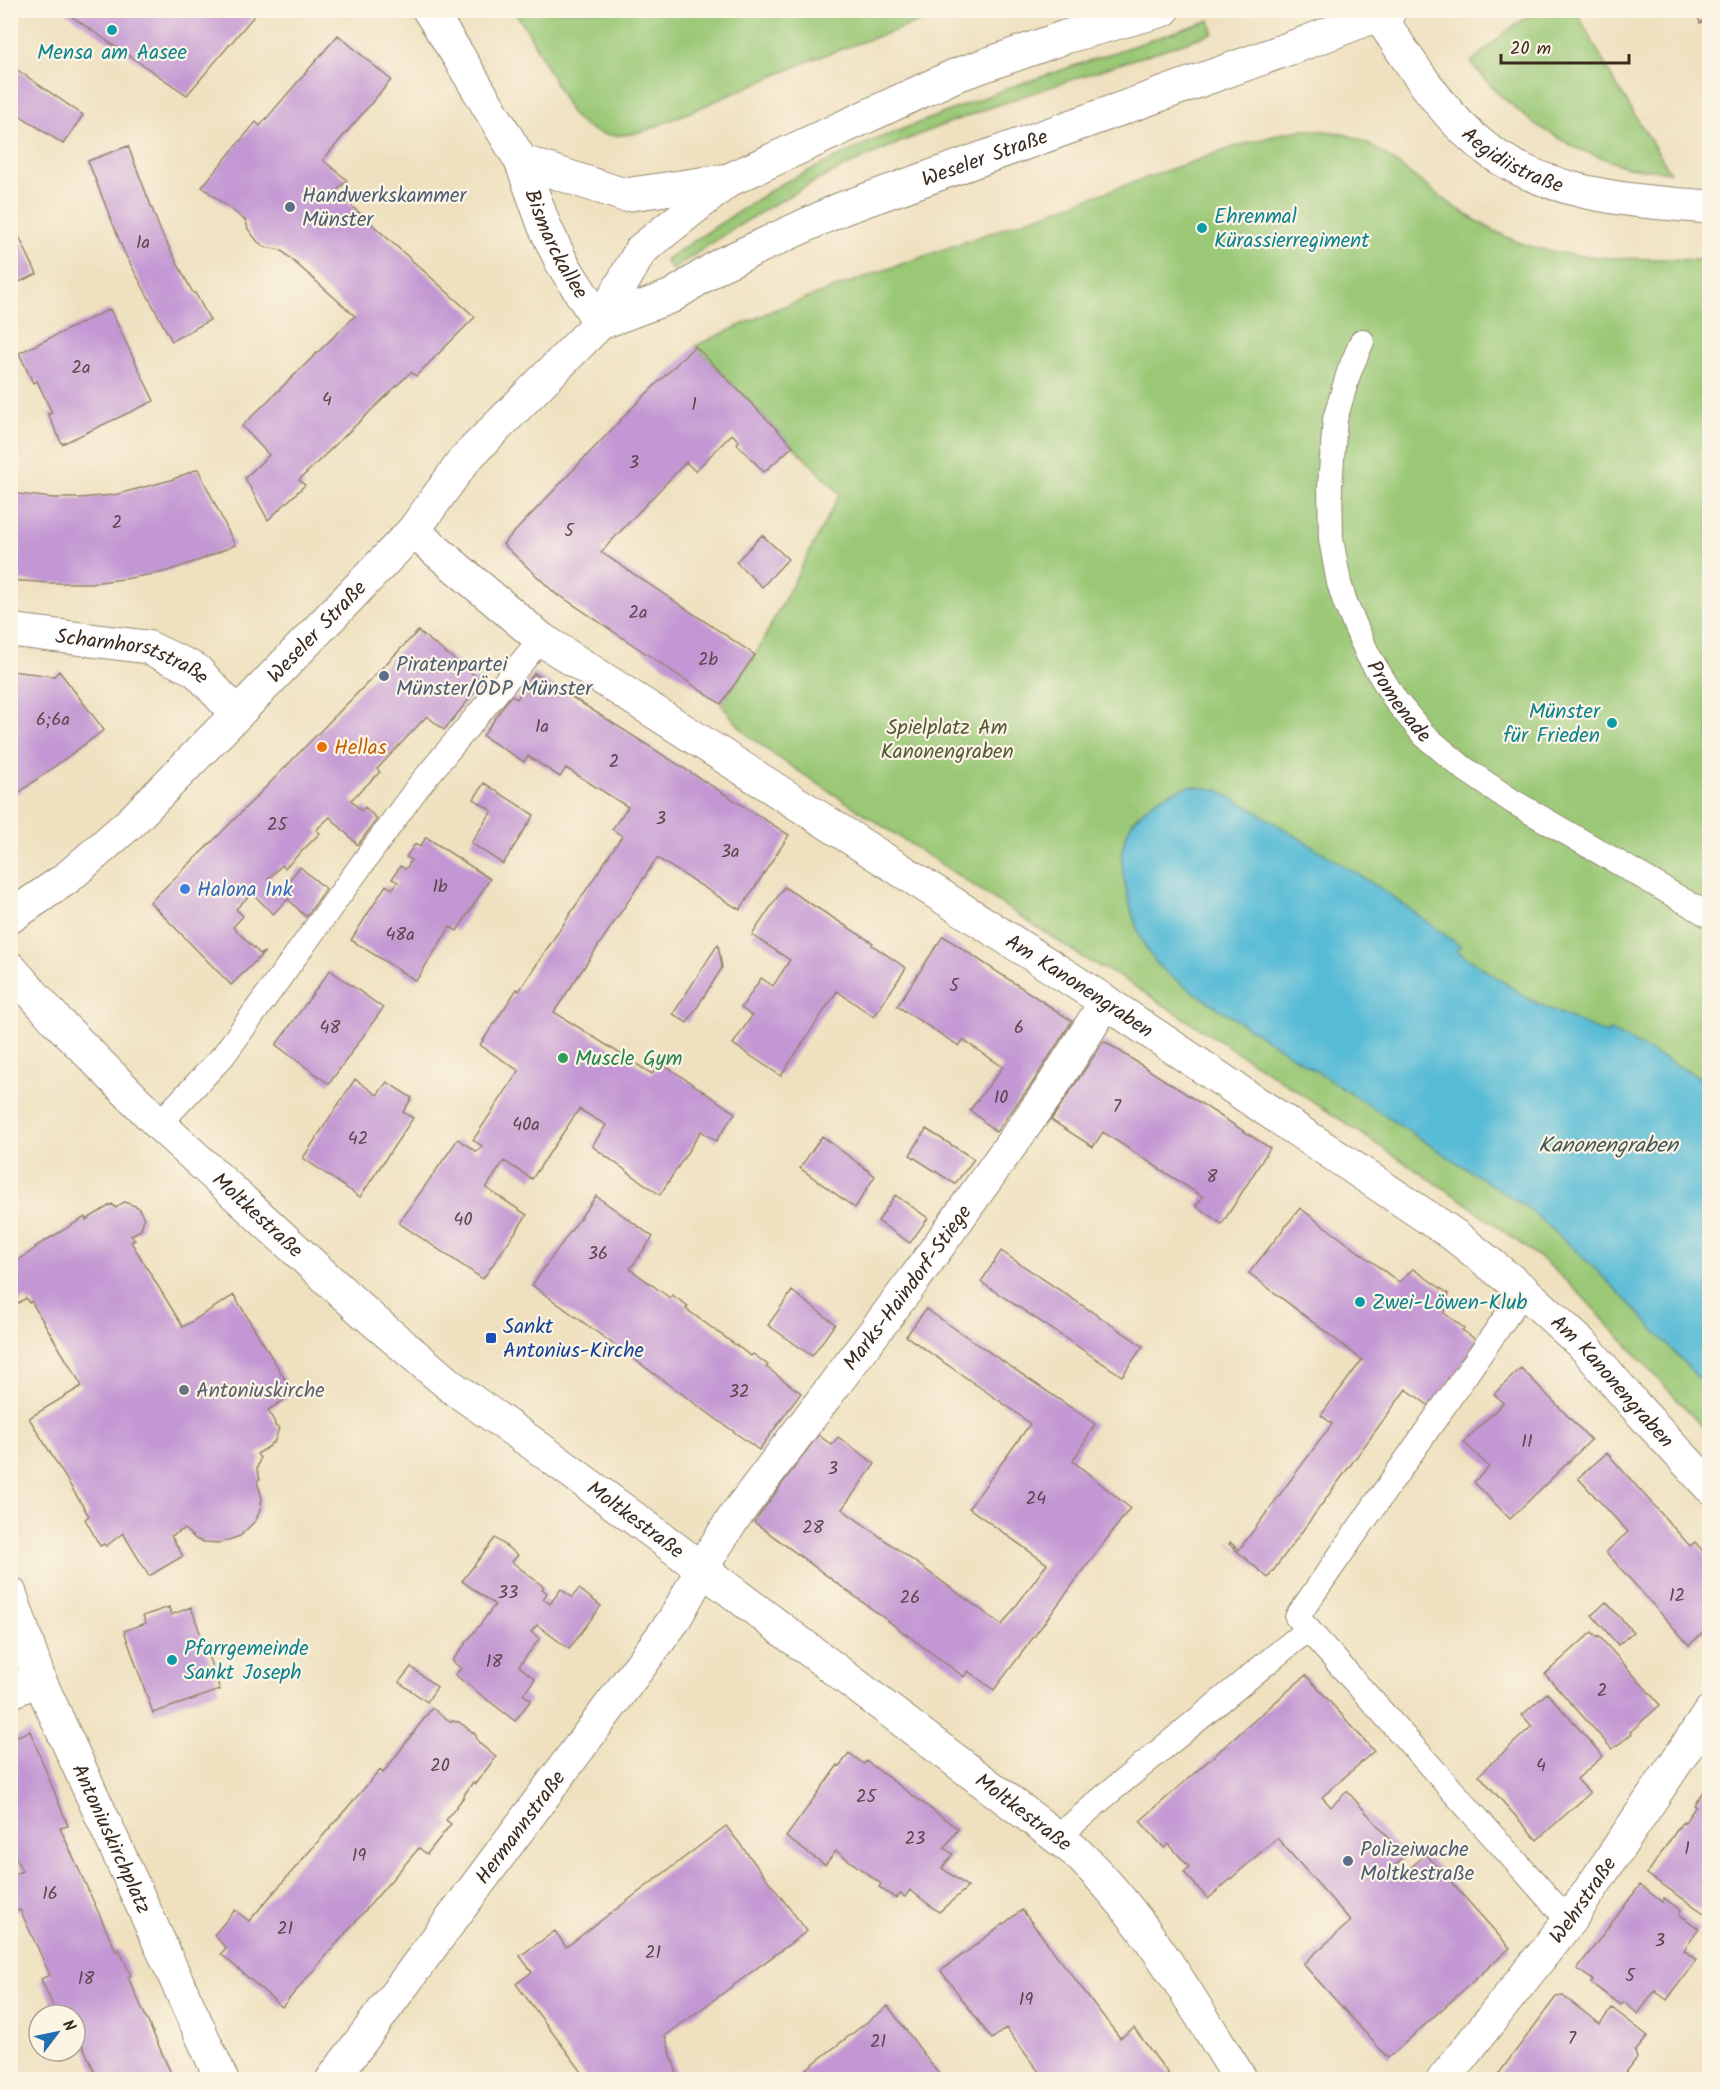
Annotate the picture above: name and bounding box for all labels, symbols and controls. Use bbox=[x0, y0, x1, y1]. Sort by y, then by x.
marker: Mensa am Aasee bbox=[105, 23, 119, 37]
scale bar bbox=[1501, 27, 1628, 65]
text: 20 m bbox=[1510, 35, 1551, 64]
place label: Mensa am Aasee bbox=[37, 37, 187, 70]
street label: Aegidiistraße bbox=[1453, 120, 1568, 203]
street label: Weseler Straße bbox=[917, 121, 1053, 197]
place label: Handwerkskammer Münster bbox=[302, 180, 467, 237]
street label: Bismarckallee bbox=[514, 185, 596, 307]
marker: Handwerkskammer Münster bbox=[283, 200, 297, 214]
place label: Ehrenmal Kürassierregiment bbox=[1214, 201, 1370, 258]
marker: Ehrenmal Kürassierregiment bbox=[1195, 221, 1209, 235]
house number: 1a bbox=[136, 229, 150, 258]
house number: 2a bbox=[72, 354, 90, 383]
house number: 4 bbox=[322, 386, 332, 415]
house number: 1 bbox=[691, 391, 697, 420]
house number: 3 bbox=[629, 449, 639, 478]
house number: 2 bbox=[112, 509, 122, 538]
house number: 5 bbox=[564, 517, 575, 546]
street label: Weseler Straße bbox=[260, 573, 376, 692]
house number: 2a bbox=[629, 599, 647, 628]
street label: Scharnhorststraße bbox=[53, 621, 217, 693]
house number: 2b bbox=[698, 646, 718, 675]
place label: Piratenpartei Münster/ÖDP Münster bbox=[396, 649, 593, 706]
street label: Promenade bbox=[1357, 654, 1438, 753]
marker: Piratenpartei Münster/ÖDP Münster bbox=[377, 669, 391, 683]
place label: Münster für Frieden bbox=[1503, 696, 1601, 753]
house number: 6;6a bbox=[36, 706, 70, 735]
park label: Spielplatz Am Kanonengraben bbox=[880, 712, 1014, 769]
house number: 1a bbox=[535, 713, 549, 742]
marker: Münster für Frieden bbox=[1605, 716, 1619, 730]
place label: Hellas bbox=[334, 732, 387, 765]
marker: Hellas bbox=[315, 740, 329, 754]
house number: 2 bbox=[609, 748, 619, 777]
house number: 3 bbox=[656, 805, 666, 834]
house number: 25 bbox=[267, 811, 288, 840]
house number: 3a bbox=[721, 838, 739, 867]
house number: 1b bbox=[432, 873, 448, 902]
place label: Halona Ink bbox=[197, 874, 293, 907]
marker: Halona Ink bbox=[178, 882, 192, 896]
house number: 48a bbox=[385, 921, 415, 950]
street label: Am Kanonengraben bbox=[998, 926, 1160, 1048]
house number: 5 bbox=[949, 972, 960, 1001]
house number: 48 bbox=[320, 1014, 341, 1043]
house number: 6 bbox=[1014, 1014, 1024, 1043]
place label: Muscle Gym bbox=[575, 1043, 682, 1076]
marker: Muscle Gym bbox=[556, 1051, 570, 1065]
house number: 10 bbox=[994, 1084, 1008, 1113]
house number: 7 bbox=[1113, 1093, 1122, 1122]
house number: 40a bbox=[512, 1111, 540, 1140]
house number: 42 bbox=[348, 1125, 368, 1154]
water label: Kanonengraben bbox=[1538, 1129, 1680, 1164]
house number: 8 bbox=[1207, 1163, 1218, 1192]
street label: Moltkestraße bbox=[204, 1165, 311, 1267]
street label: Marks-Haindorf-Stiege bbox=[836, 1198, 981, 1378]
house number: 40 bbox=[454, 1206, 472, 1235]
house number: 36 bbox=[588, 1240, 608, 1269]
place label: Zwei-Löwen-Klub bbox=[1372, 1287, 1527, 1320]
marker: Zwei-Löwen-Klub bbox=[1353, 1295, 1367, 1309]
street label: Am Kanonengraben bbox=[1542, 1308, 1681, 1456]
place label: Sankt Antonius-Kirche bbox=[503, 1311, 644, 1368]
marker: Sankt Antonius-Kirche bbox=[484, 1331, 498, 1345]
place label: Antoniuskirche bbox=[196, 1375, 325, 1408]
house number: 32 bbox=[729, 1378, 749, 1407]
marker: Antoniuskirche bbox=[177, 1383, 191, 1397]
house number: 11 bbox=[1521, 1428, 1533, 1457]
house number: 3 bbox=[828, 1455, 838, 1484]
street label: Moltkestraße bbox=[579, 1473, 691, 1568]
house number: 24 bbox=[1026, 1485, 1046, 1514]
house number: 28 bbox=[802, 1514, 824, 1543]
house number: 33 bbox=[498, 1579, 518, 1608]
house number: 12 bbox=[1669, 1582, 1685, 1611]
house number: 26 bbox=[900, 1584, 920, 1613]
place label: Pfarrgemeinde Sankt Joseph bbox=[184, 1633, 309, 1690]
house number: 18 bbox=[486, 1648, 502, 1677]
marker: Pfarrgemeinde Sankt Joseph bbox=[165, 1653, 179, 1667]
house number: 2 bbox=[1597, 1677, 1607, 1706]
house number: 20 bbox=[430, 1752, 450, 1781]
house number: 4 bbox=[1536, 1752, 1546, 1781]
street label: Antoniuskirchplatz bbox=[62, 1759, 159, 1919]
street label: Hermannstraße bbox=[468, 1764, 575, 1892]
street label: Moltkestraße bbox=[967, 1766, 1079, 1861]
house number: 25 bbox=[856, 1783, 877, 1812]
house number: 23 bbox=[905, 1825, 925, 1854]
place label: Polizeiwache Moltkestraße bbox=[1360, 1834, 1475, 1891]
house number: 1 bbox=[1684, 1835, 1690, 1864]
house number: 19 bbox=[352, 1842, 366, 1871]
street label: Wehrstraße bbox=[1542, 1850, 1626, 1952]
marker: Polizeiwache Moltkestraße bbox=[1341, 1854, 1355, 1868]
house number: 16 bbox=[42, 1880, 58, 1909]
house number: 21 bbox=[277, 1915, 293, 1944]
house number: 3 bbox=[1655, 1927, 1665, 1956]
house number: 21 bbox=[645, 1939, 661, 1968]
house number: 5 bbox=[1625, 1962, 1636, 1991]
house number: 18 bbox=[78, 1965, 94, 1994]
house number: 19 bbox=[1019, 1986, 1033, 2015]
north arrow bbox=[27, 2003, 87, 2063]
text: N bbox=[55, 2015, 82, 2037]
house number: 7 bbox=[1568, 2025, 1577, 2054]
house number: 21 bbox=[870, 2028, 886, 2057]

